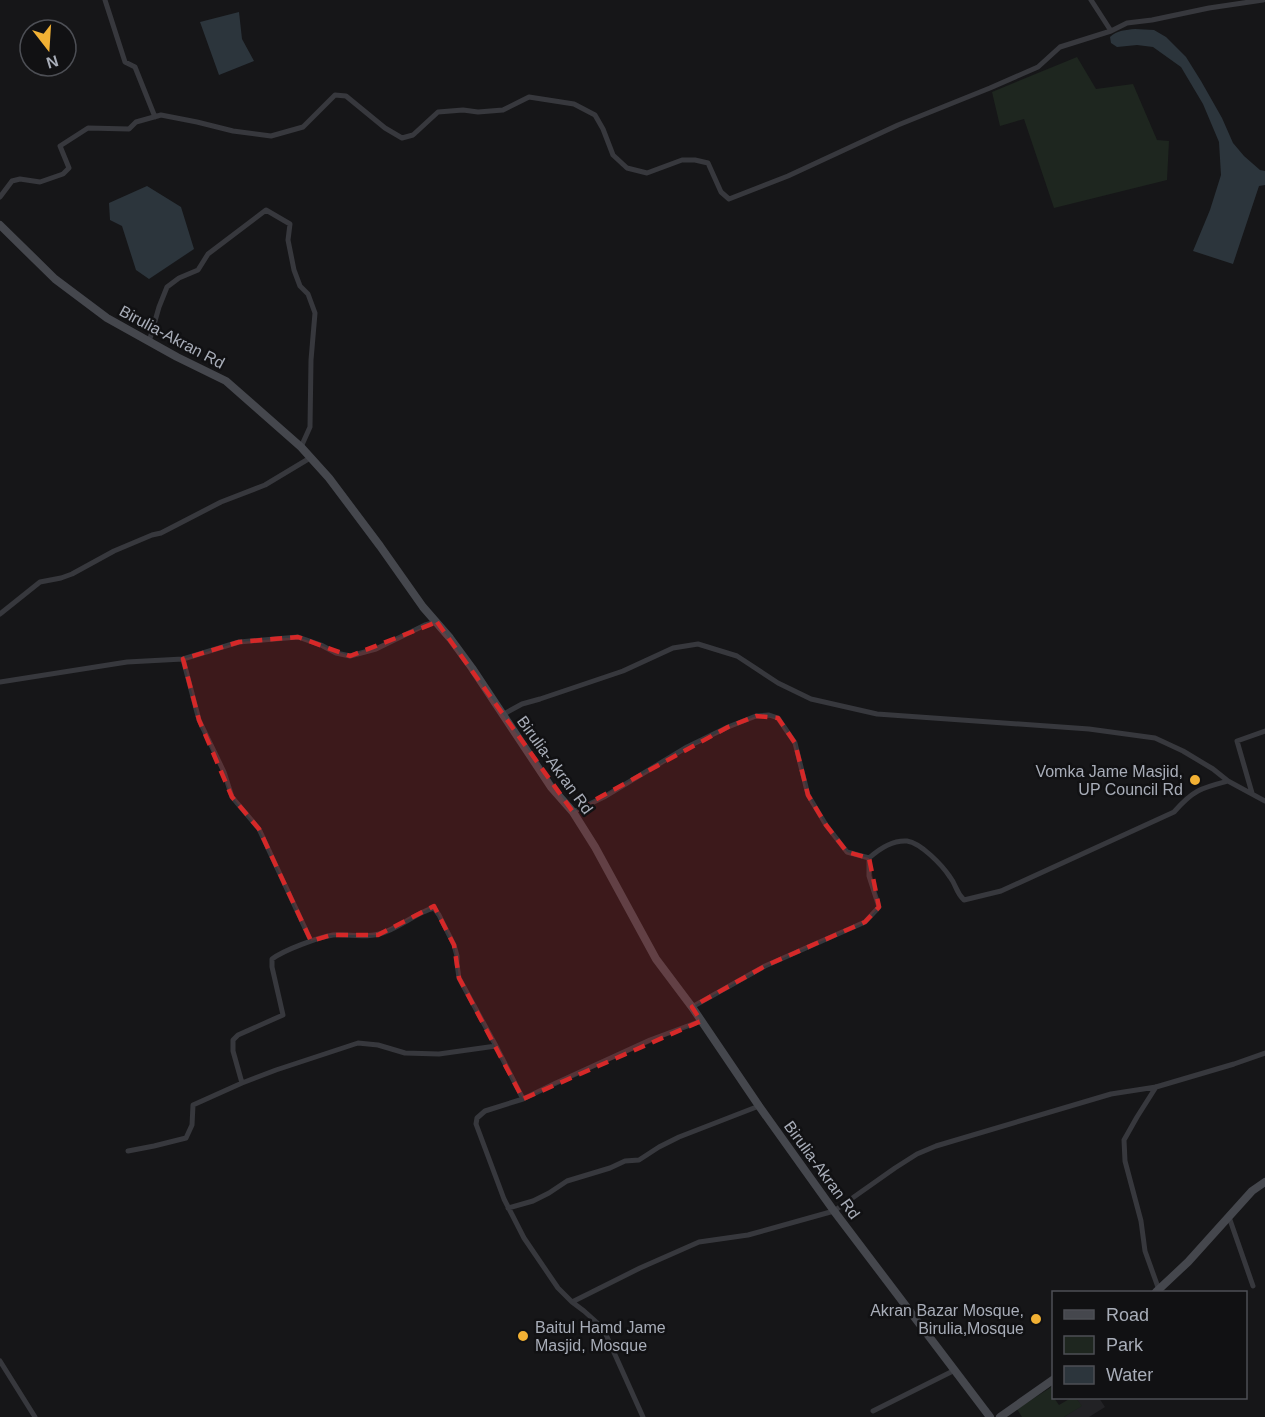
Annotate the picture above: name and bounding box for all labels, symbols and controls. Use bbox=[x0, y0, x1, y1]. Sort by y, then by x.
north arrow bbox=[18, 18, 78, 78]
text: N bbox=[44, 52, 60, 72]
street label: Birulia-Akran Rd bbox=[117, 302, 227, 372]
street label: Birulia-Akran Rd bbox=[514, 713, 596, 817]
place label: Vomka Jame Masjid, UP Council Rd bbox=[1035, 763, 1183, 798]
marker: Vomka Jame Masjid, UP Council Rd bbox=[1188, 773, 1202, 787]
street label: Birulia-Akran Rd bbox=[781, 1118, 863, 1222]
legend bbox=[1052, 1291, 1247, 1399]
place label: Akran Bazar Mosque, Birulia,Mosque bbox=[870, 1302, 1024, 1337]
text: Road bbox=[1106, 1305, 1149, 1325]
marker: Akran Bazar Mosque, Birulia,Mosque bbox=[1029, 1312, 1043, 1326]
place label: Baitul Hamd Jame Masjid, Mosque bbox=[535, 1319, 666, 1354]
marker: Baitul Hamd Jame Masjid, Mosque bbox=[516, 1329, 530, 1343]
text: Park bbox=[1106, 1335, 1144, 1355]
text: Water bbox=[1106, 1365, 1153, 1385]

